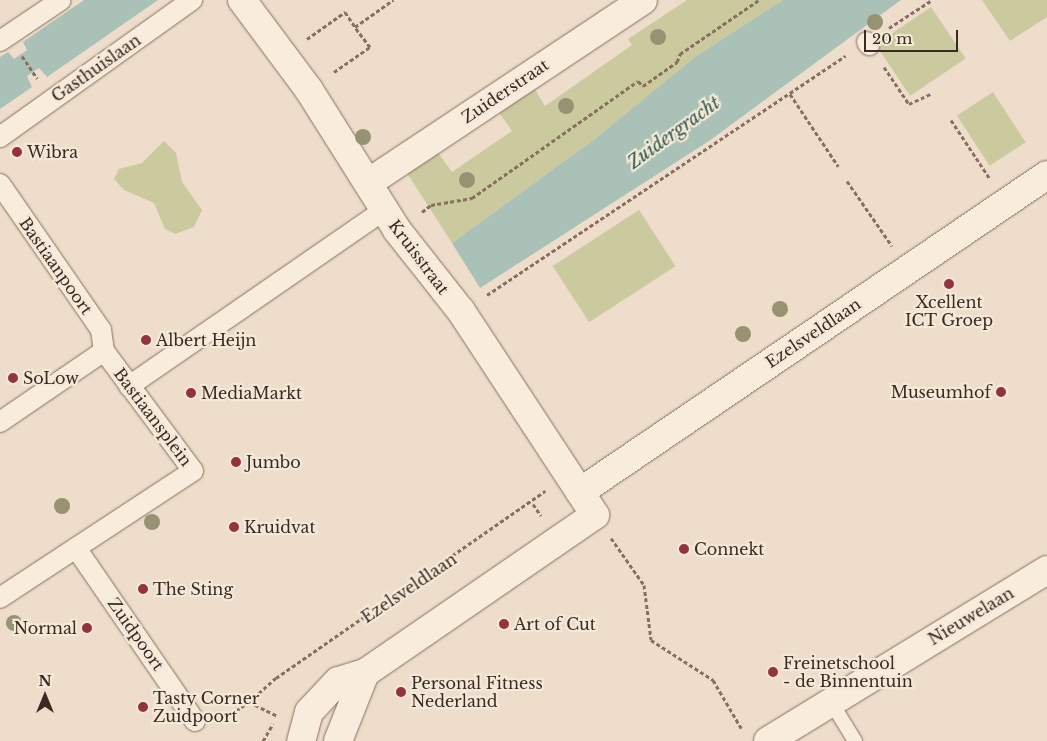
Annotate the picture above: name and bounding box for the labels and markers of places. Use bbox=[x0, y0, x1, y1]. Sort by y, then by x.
place label: Wibra bbox=[27, 142, 78, 162]
marker: Wibra bbox=[11, 146, 23, 158]
marker: Xcellent ICT Groep bbox=[943, 278, 955, 290]
place label: Xcellent ICT Groep bbox=[905, 292, 993, 330]
place label: Albert Heijn bbox=[156, 330, 256, 350]
marker: Albert Heijn bbox=[140, 334, 152, 346]
place label: SoLow bbox=[23, 368, 79, 388]
marker: SoLow bbox=[7, 372, 19, 384]
place label: Museumhof bbox=[891, 382, 991, 402]
place label: MediaMarkt bbox=[201, 383, 302, 403]
marker: Museumhof bbox=[995, 386, 1007, 398]
marker: MediaMarkt bbox=[185, 387, 197, 399]
place label: Jumbo bbox=[246, 452, 301, 472]
marker: Jumbo bbox=[230, 456, 242, 468]
place label: Kruidvat bbox=[244, 517, 315, 537]
marker: Kruidvat bbox=[228, 521, 240, 533]
place label: Connekt bbox=[694, 539, 764, 559]
marker: Connekt bbox=[678, 543, 690, 555]
place label: The Sting bbox=[153, 579, 233, 599]
marker: The Sting bbox=[137, 583, 149, 595]
place label: Art of Cut bbox=[514, 614, 596, 634]
place label: Normal bbox=[14, 618, 77, 638]
marker: Art of Cut bbox=[498, 618, 510, 630]
marker: Normal bbox=[81, 622, 93, 634]
place label: Freinetschool - de Binnentuin bbox=[783, 653, 913, 691]
marker: Freinetschool - de Binnentuin bbox=[767, 666, 779, 678]
place label: Personal Fitness Nederland bbox=[411, 673, 543, 711]
marker: Personal Fitness Nederland bbox=[395, 686, 407, 698]
place label: Tasty Corner Zuidpoort bbox=[153, 688, 260, 726]
marker: Tasty Corner Zuidpoort bbox=[137, 701, 149, 713]

